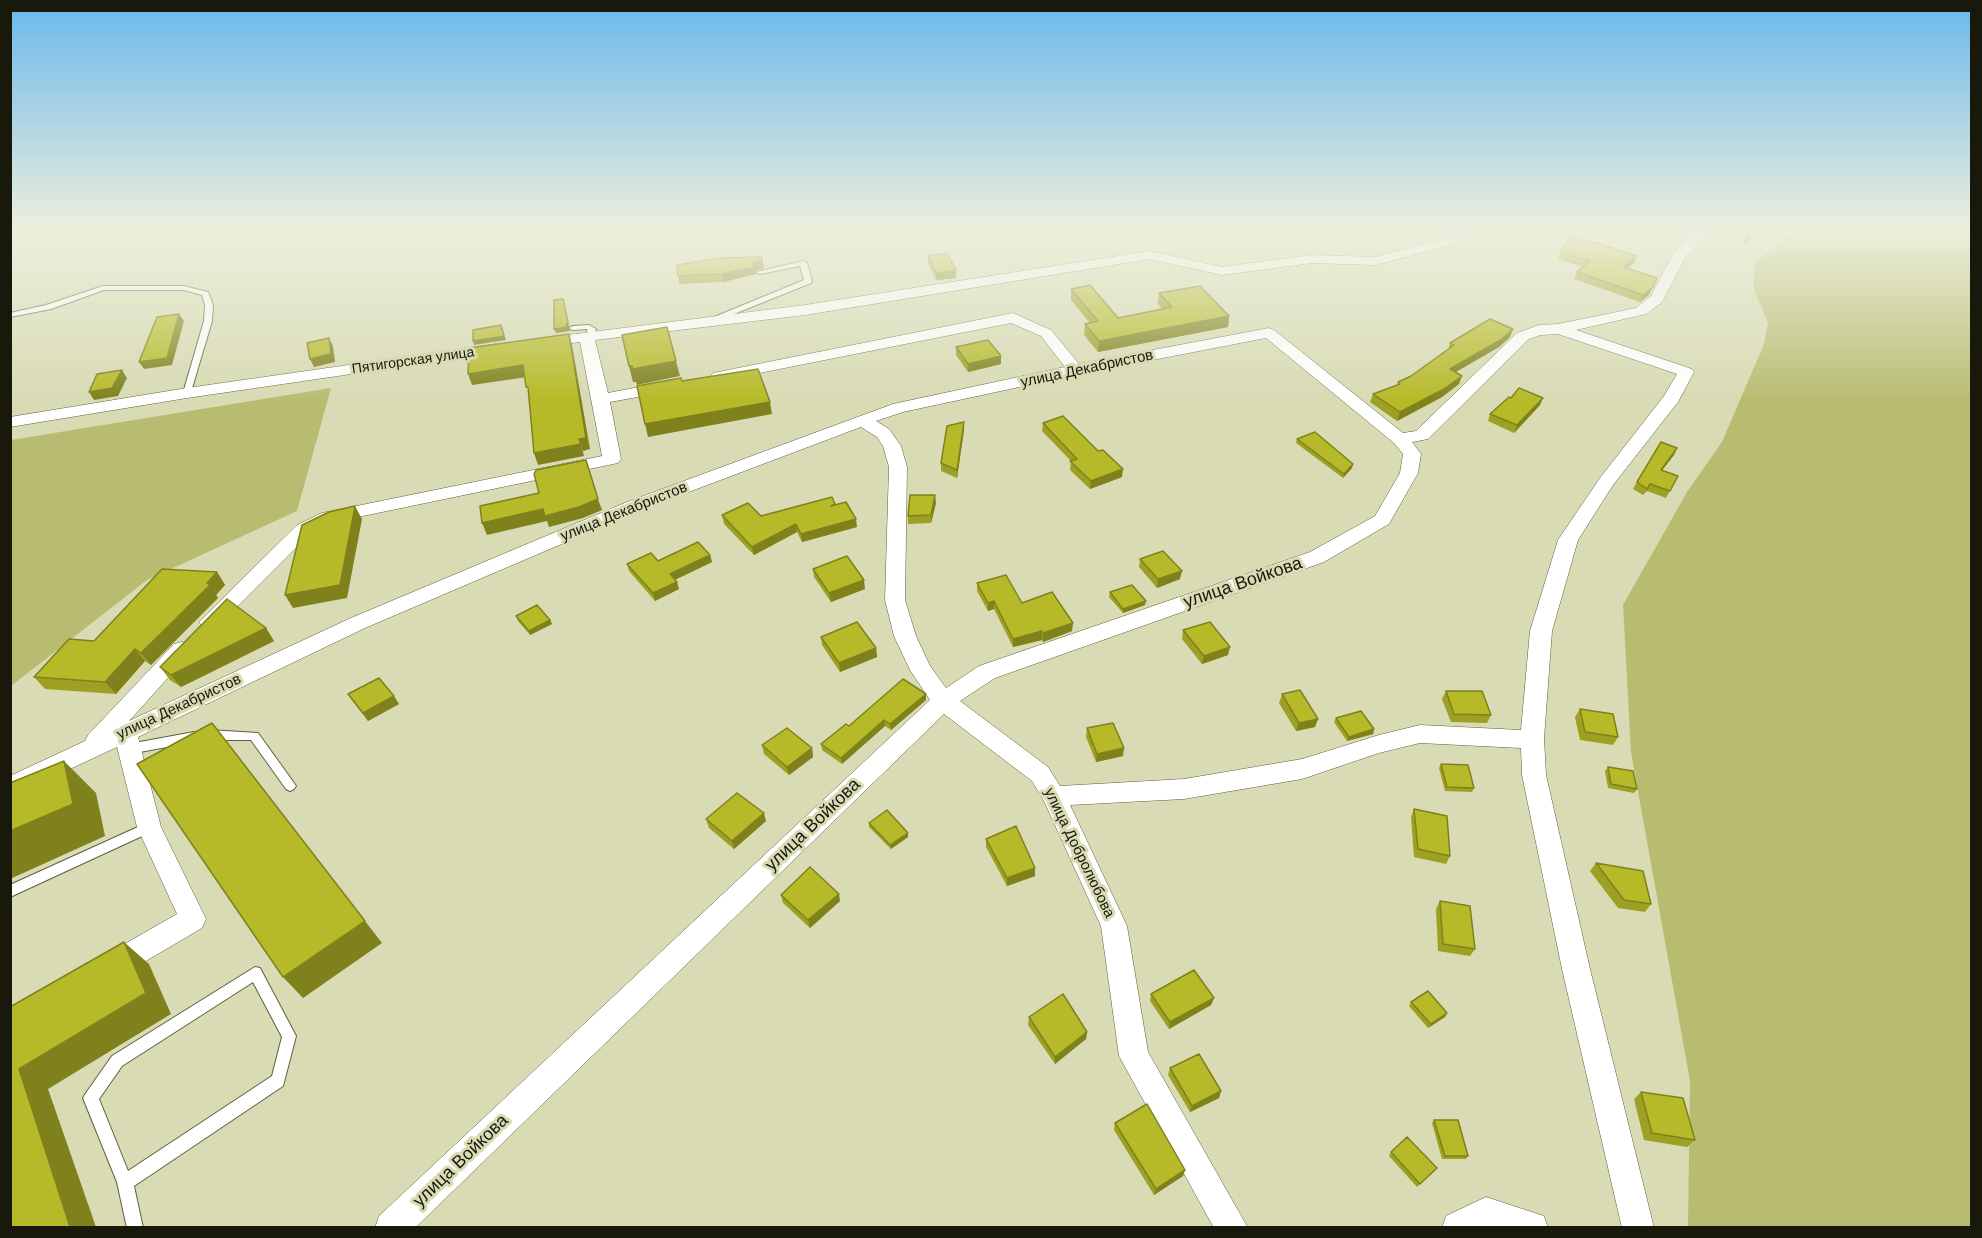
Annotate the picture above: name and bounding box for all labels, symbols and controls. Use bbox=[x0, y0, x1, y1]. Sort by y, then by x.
street label: Пятигорская улица bbox=[351, 344, 475, 378]
street label: улица Декабристов bbox=[1019, 346, 1155, 392]
street label: улица Декабристов bbox=[558, 478, 690, 546]
street label: улица Войкова bbox=[1181, 553, 1305, 613]
street label: улица Декабристов bbox=[114, 670, 244, 744]
street label: улица Войкова bbox=[761, 774, 865, 876]
street label: улица Добролюбова bbox=[1040, 785, 1118, 921]
street label: улица Войкова bbox=[409, 1110, 513, 1212]

